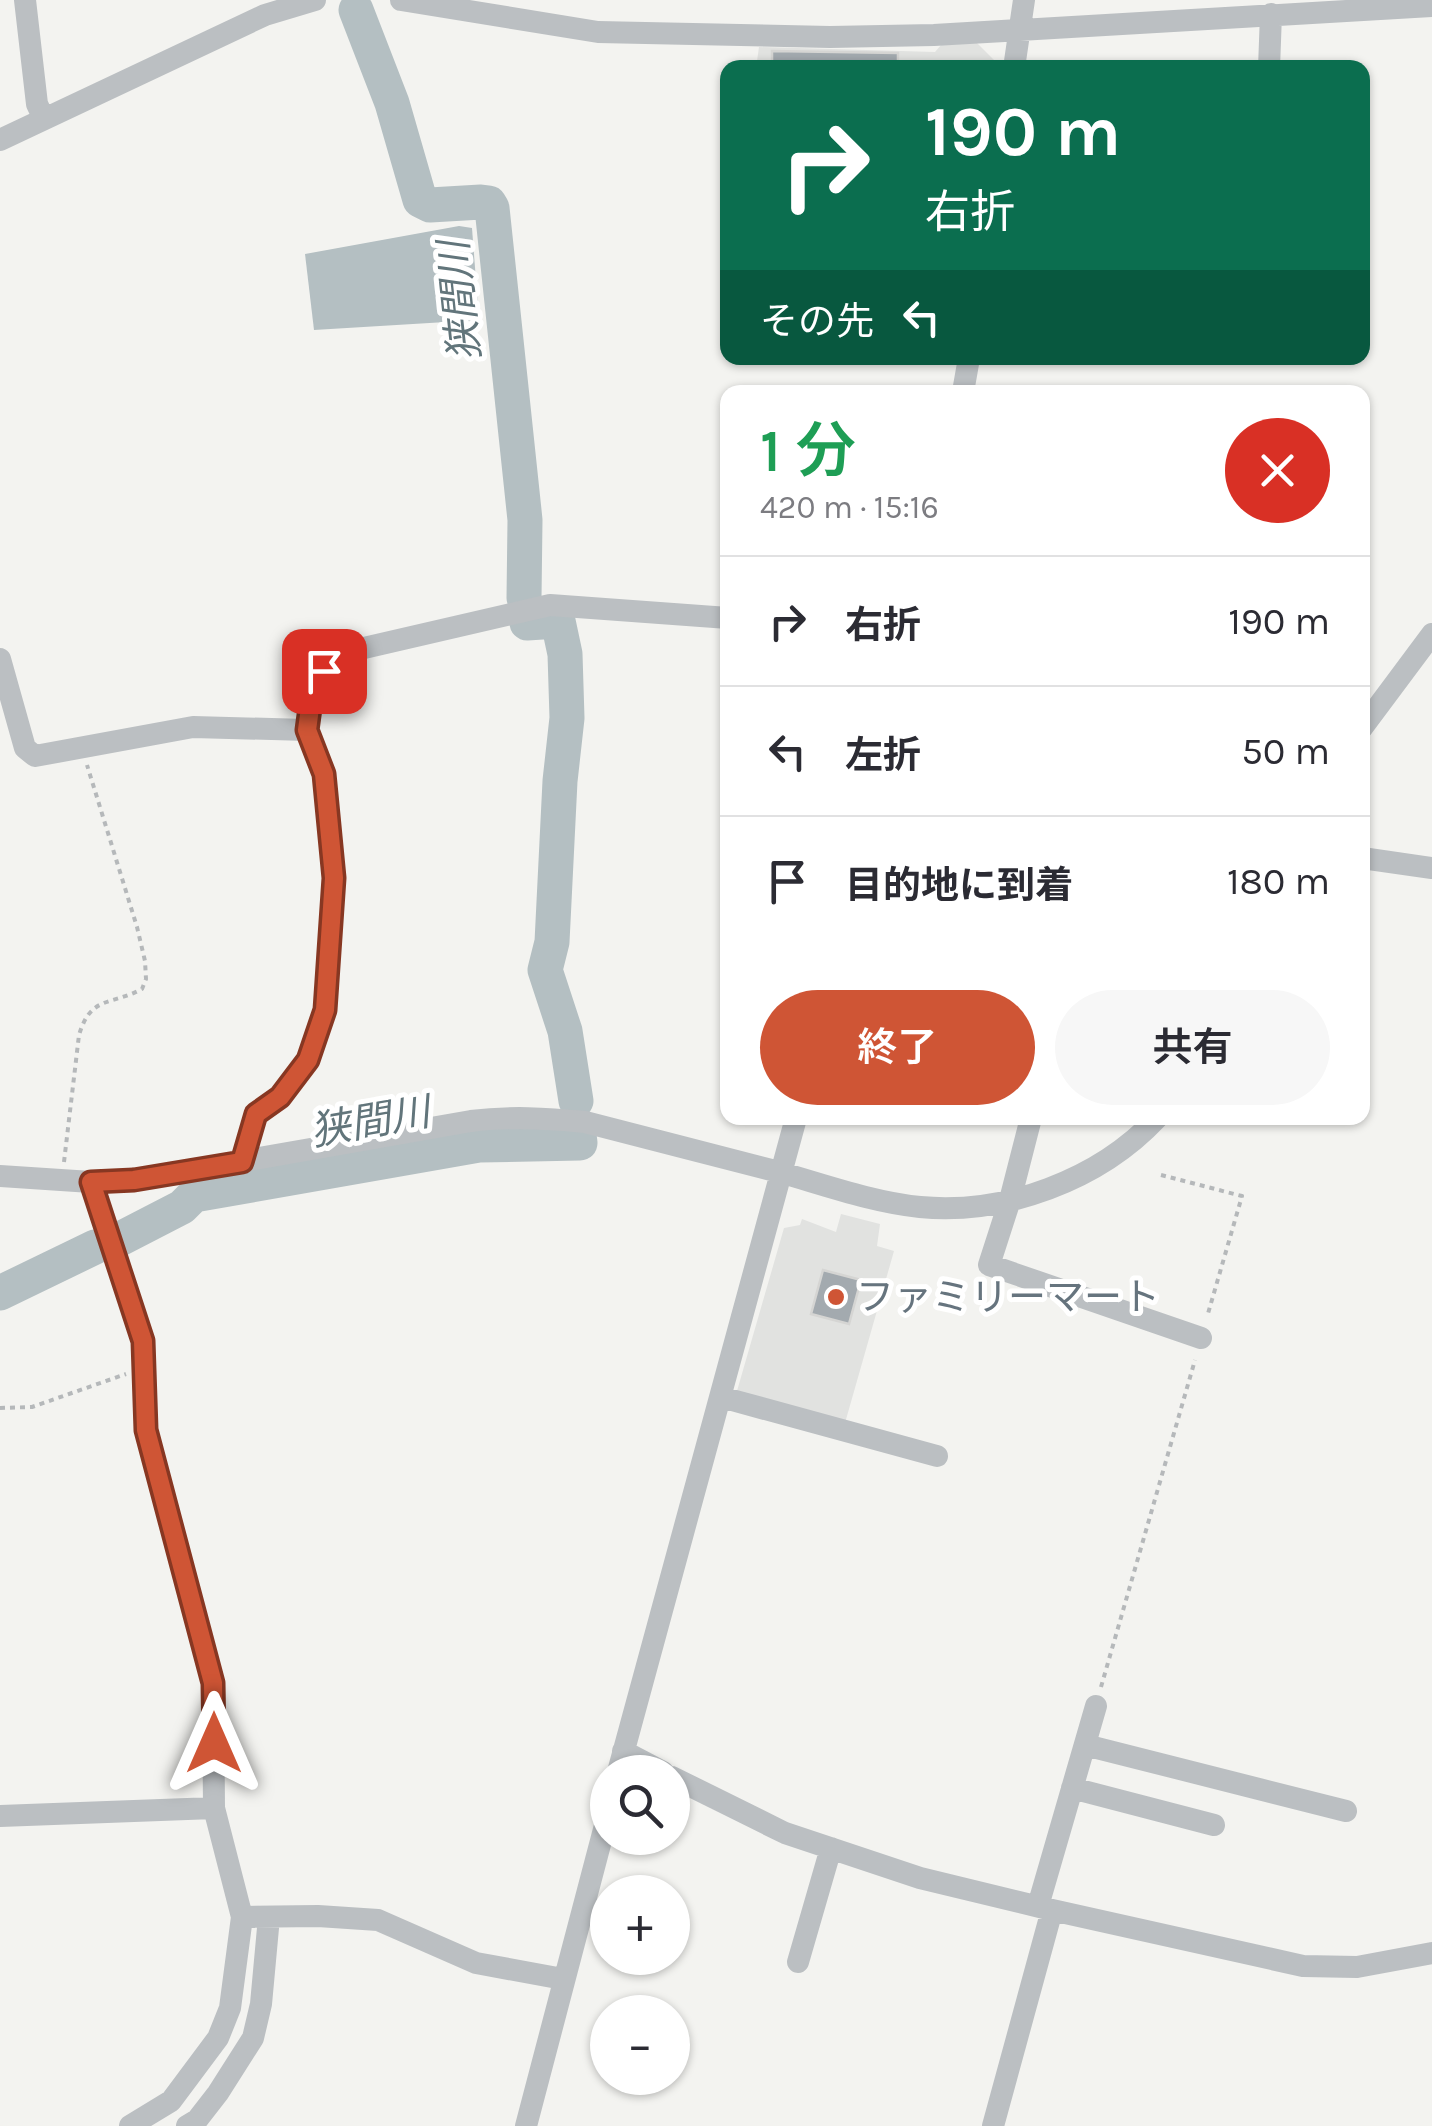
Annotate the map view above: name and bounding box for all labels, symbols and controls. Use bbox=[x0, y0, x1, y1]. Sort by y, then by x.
text: 190 m bbox=[925, 91, 1121, 173]
icon: right bbox=[760, 100, 890, 230]
text: 右折 bbox=[925, 186, 1015, 238]
water label: 狭間川 bbox=[429, 235, 489, 363]
icon: left bbox=[894, 290, 949, 345]
text: その先 bbox=[760, 299, 874, 344]
text: 1 分 bbox=[760, 416, 856, 486]
button: close bbox=[1225, 418, 1330, 523]
text: 420 m · 15:16 bbox=[760, 489, 939, 526]
icon: right bbox=[760, 594, 815, 649]
text: 190 m bbox=[1228, 599, 1330, 644]
text: 右折 bbox=[845, 603, 921, 648]
pin bbox=[282, 629, 367, 714]
icon: arrive bbox=[297, 644, 352, 699]
icon: left bbox=[760, 724, 815, 779]
text: 50 m bbox=[1241, 729, 1330, 774]
text: 左折 bbox=[845, 733, 921, 778]
icon: arrive bbox=[760, 854, 815, 909]
text: 180 m bbox=[1227, 859, 1330, 904]
text: 目的地に到着 bbox=[845, 863, 1073, 908]
button: 終了 bbox=[760, 990, 1035, 1105]
button: 共有 bbox=[1055, 990, 1330, 1105]
water label: 狭間川 bbox=[307, 1087, 437, 1155]
place label: ファミリーマート bbox=[856, 1275, 1160, 1320]
marker: ファミリーマート bbox=[825, 1286, 847, 1308]
position arrow bbox=[162, 1691, 266, 1795]
map controls bbox=[590, 1755, 690, 2095]
button: search bbox=[590, 1755, 690, 1855]
button: + bbox=[590, 1875, 690, 1975]
button: − bbox=[590, 1995, 690, 2095]

